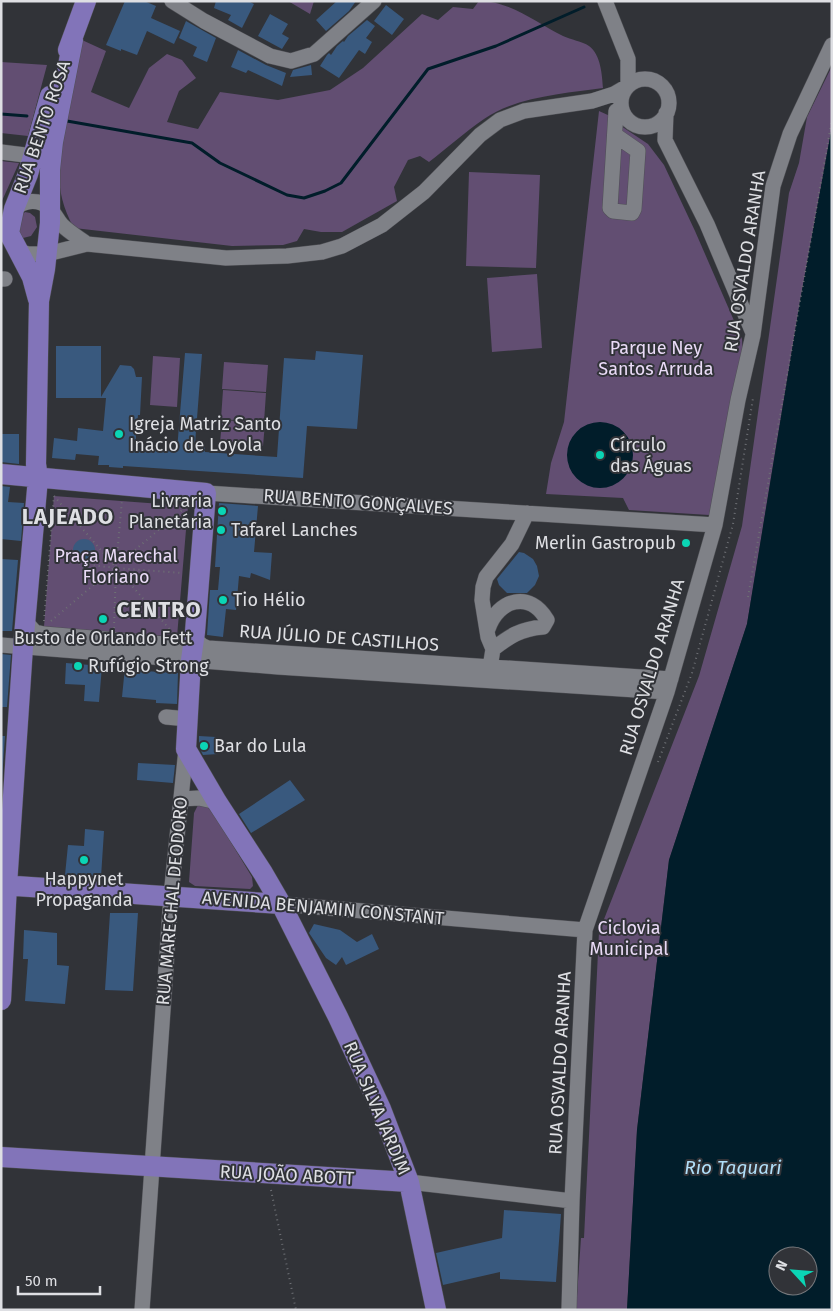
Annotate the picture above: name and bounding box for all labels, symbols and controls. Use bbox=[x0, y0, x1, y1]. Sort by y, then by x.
street label: RUA BENTO ROSA bbox=[9, 57, 75, 197]
street label: RUA OSVALDO ARANHA bbox=[720, 168, 770, 353]
park label: Parque Ney Santos Arruda bbox=[598, 337, 714, 380]
place label: Igreja Matriz Santo Inácio de Loyola bbox=[129, 413, 281, 456]
marker: Igreja Matriz Santo Inácio de Loyola bbox=[113, 428, 125, 440]
place label: Círculo das Águas bbox=[610, 434, 692, 477]
marker: Círculo das Águas bbox=[594, 449, 606, 461]
street label: RUA BENTO GONÇALVES bbox=[263, 484, 454, 520]
place label: Livraria Planetária bbox=[128, 490, 212, 533]
district label: LAJEADO bbox=[22, 503, 114, 530]
marker: Livraria Planetária bbox=[216, 505, 228, 517]
place label: Tafarel Lanches bbox=[231, 519, 357, 541]
marker: Tafarel Lanches bbox=[215, 524, 227, 536]
place label: Merlin Gastropub bbox=[535, 532, 676, 554]
marker: Merlin Gastropub bbox=[680, 537, 692, 549]
park label: Praça Marechal Floriano bbox=[54, 545, 178, 588]
street label: RUA OSVALDO ARANHA bbox=[615, 575, 690, 758]
place label: Tio Hélio bbox=[233, 589, 306, 611]
marker: Tio Hélio bbox=[217, 594, 229, 606]
district label: CENTRO bbox=[116, 596, 202, 623]
marker: Busto de Orlando Fett bbox=[97, 613, 109, 625]
street label: RUA JÚLIO DE CASTILHOS bbox=[238, 619, 440, 656]
place label: Busto de Orlando Fett bbox=[14, 627, 193, 649]
place label: Rufúgio Strong bbox=[88, 655, 209, 677]
marker: Rufúgio Strong bbox=[72, 660, 84, 672]
place label: Bar do Lula bbox=[214, 735, 307, 757]
marker: Bar do Lula bbox=[198, 740, 210, 752]
street label: RUA MARECHAL DEODORO bbox=[152, 796, 192, 1006]
marker: Happynet Propaganda bbox=[78, 854, 90, 866]
place label: Happynet Propaganda bbox=[35, 868, 133, 911]
street label: AVENIDA BENJAMIN CONSTANT bbox=[201, 886, 446, 930]
park label: Ciclovia Municipal bbox=[589, 917, 669, 960]
street label: RUA OSVALDO ARANHA bbox=[544, 970, 576, 1155]
street label: RUA SILVA JARDIM bbox=[339, 1038, 415, 1178]
water label: Rio Taquari bbox=[684, 1156, 782, 1179]
street label: RUA JOÃO ABOTT bbox=[219, 1159, 355, 1190]
north arrow bbox=[768, 1246, 818, 1296]
text: N bbox=[772, 1258, 791, 1273]
scale bar bbox=[18, 1264, 100, 1296]
text: 50 m bbox=[25, 1272, 58, 1290]

